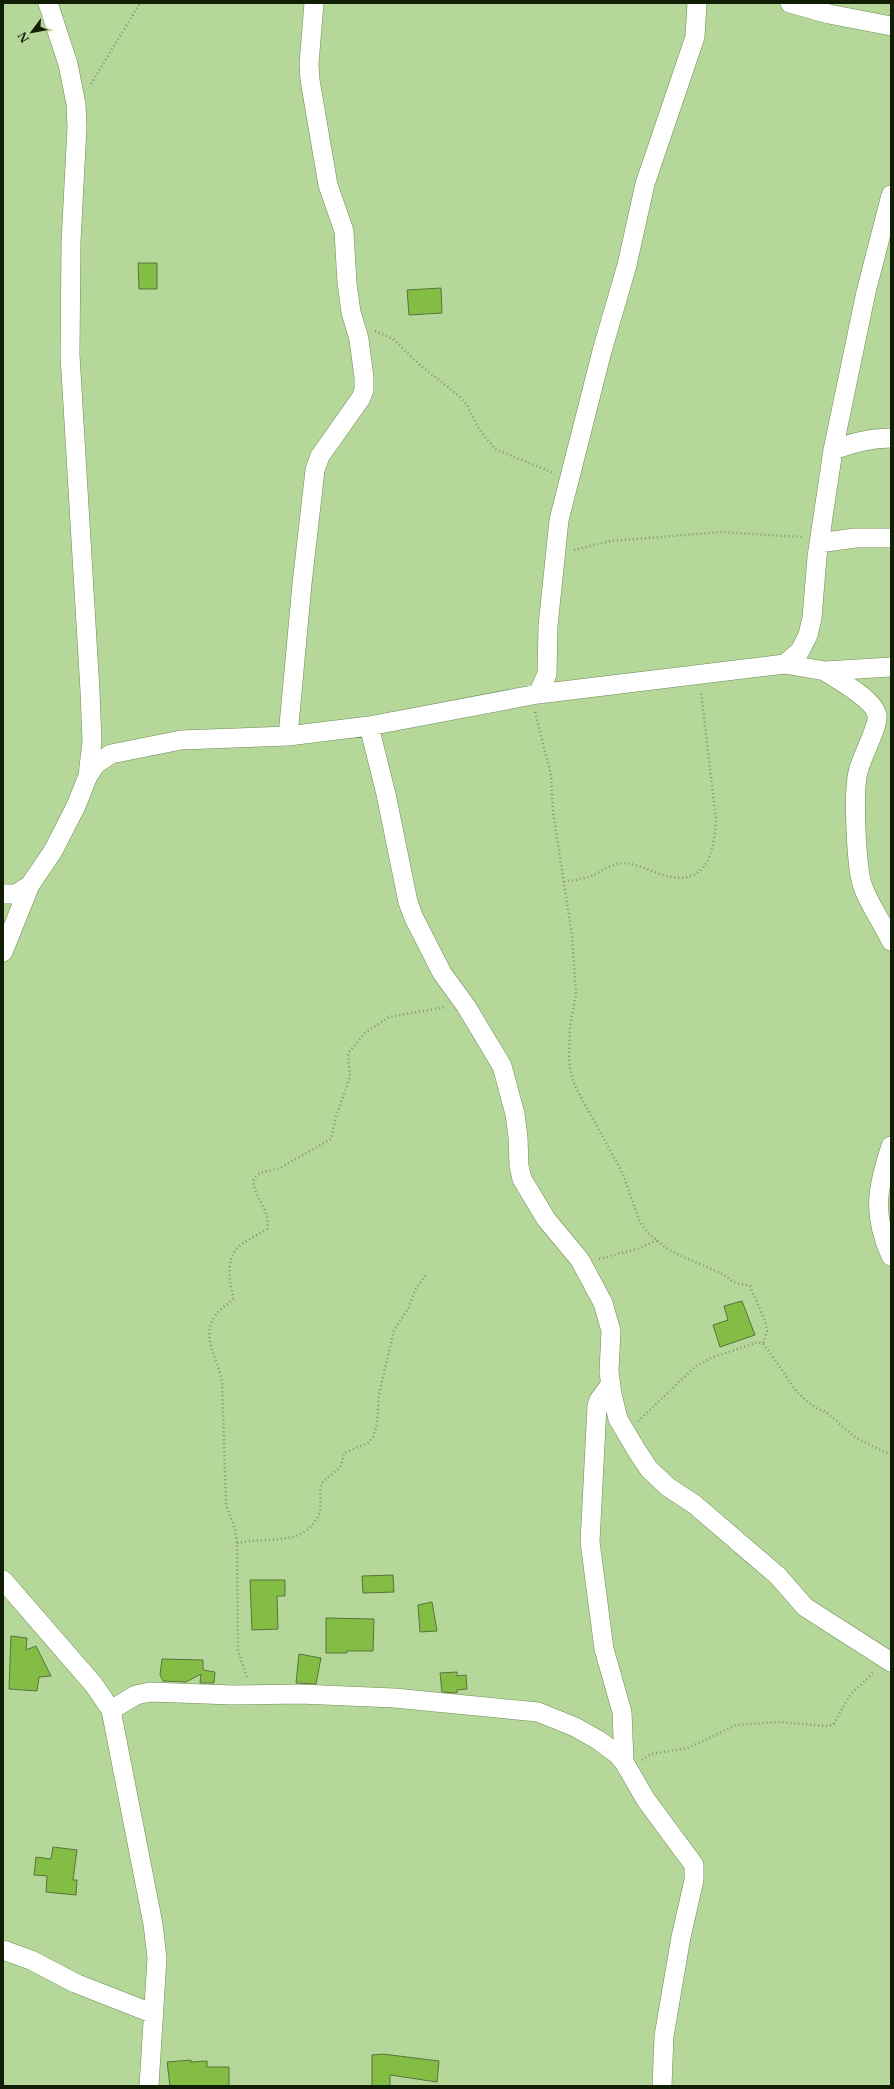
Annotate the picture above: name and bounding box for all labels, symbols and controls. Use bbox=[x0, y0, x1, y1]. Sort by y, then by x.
north arrow bbox=[12, 12, 52, 52]
text: N bbox=[14, 29, 32, 45]

